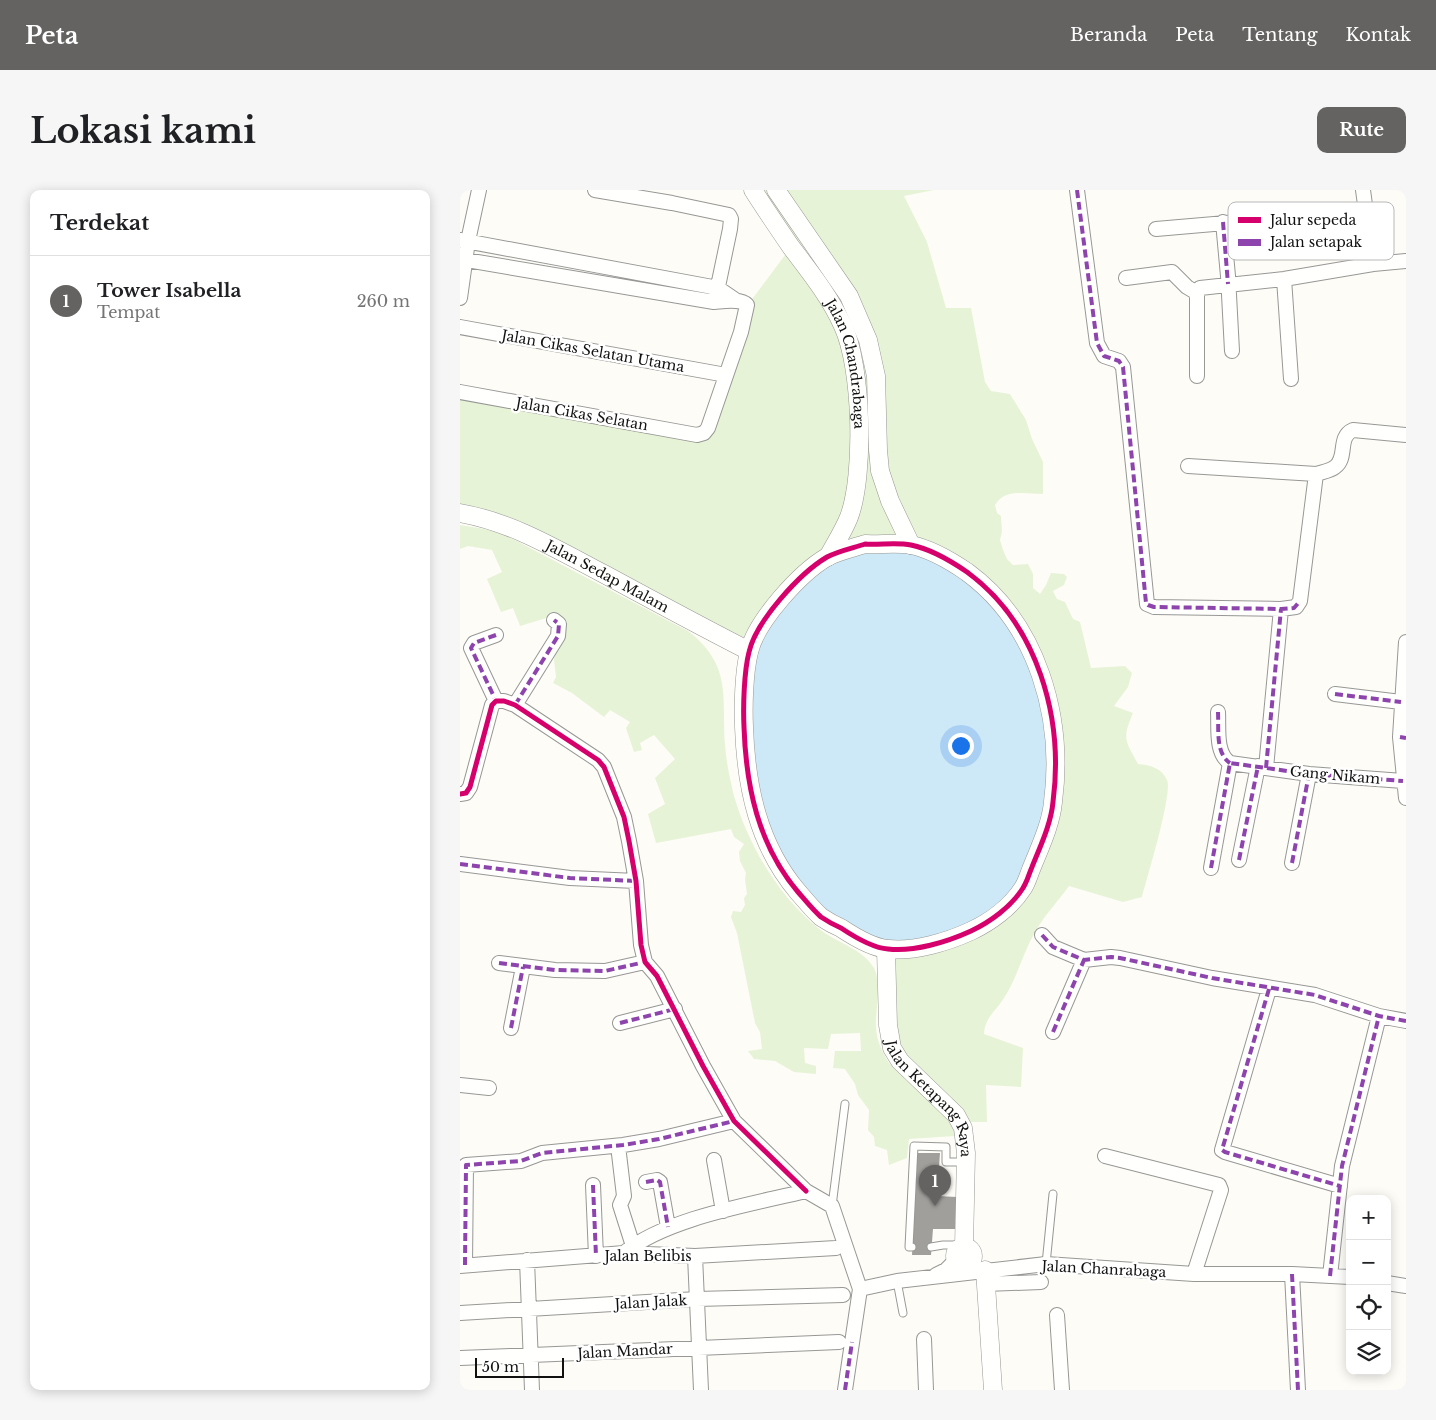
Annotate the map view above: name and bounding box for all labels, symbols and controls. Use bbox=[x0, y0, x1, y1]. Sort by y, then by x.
text: Peta bbox=[25, 21, 79, 50]
text: Beranda bbox=[1070, 24, 1147, 46]
text: Peta bbox=[1175, 24, 1214, 46]
text: Tentang bbox=[1242, 24, 1317, 46]
text: Kontak bbox=[1345, 24, 1411, 46]
button: Rute bbox=[1317, 107, 1406, 153]
text: Lokasi kami bbox=[30, 109, 256, 152]
legend bbox=[1228, 202, 1394, 260]
text: Terdekat bbox=[50, 210, 149, 236]
text: Jalur sepeda bbox=[1268, 211, 1356, 229]
text: Jalan setapak bbox=[1268, 233, 1362, 251]
text: Tower Isabella bbox=[97, 279, 241, 302]
text: 1 bbox=[63, 291, 69, 311]
text: 260 m bbox=[357, 291, 410, 311]
street label: Jalan Chandrabaga bbox=[820, 294, 868, 429]
text: Tempat bbox=[97, 302, 160, 322]
street label: Jalan Cikas Selatan Utama bbox=[498, 326, 686, 376]
street label: Jalan Cikas Selatan bbox=[513, 393, 650, 435]
street label: Jalan Sedap Malam bbox=[541, 535, 672, 616]
your location bbox=[948, 733, 974, 759]
street label: Gang Nikam bbox=[1289, 762, 1381, 788]
street label: Jalan Ketapang Raya bbox=[881, 1037, 975, 1157]
pin: 1 bbox=[919, 1165, 951, 1206]
map controls bbox=[1346, 1195, 1391, 1375]
button: + bbox=[1346, 1195, 1391, 1240]
button: − bbox=[1346, 1240, 1391, 1285]
street label: Jalan Belibis bbox=[602, 1247, 692, 1265]
street label: Jalan Chanrabaga bbox=[1039, 1257, 1167, 1281]
button: locate bbox=[1346, 1285, 1391, 1330]
street label: Jalan Jalak bbox=[612, 1291, 688, 1313]
button: layers bbox=[1346, 1330, 1391, 1375]
street label: Jalan Mandar bbox=[575, 1340, 673, 1363]
scale bar bbox=[475, 1355, 564, 1378]
text: 50 m bbox=[482, 1358, 519, 1376]

